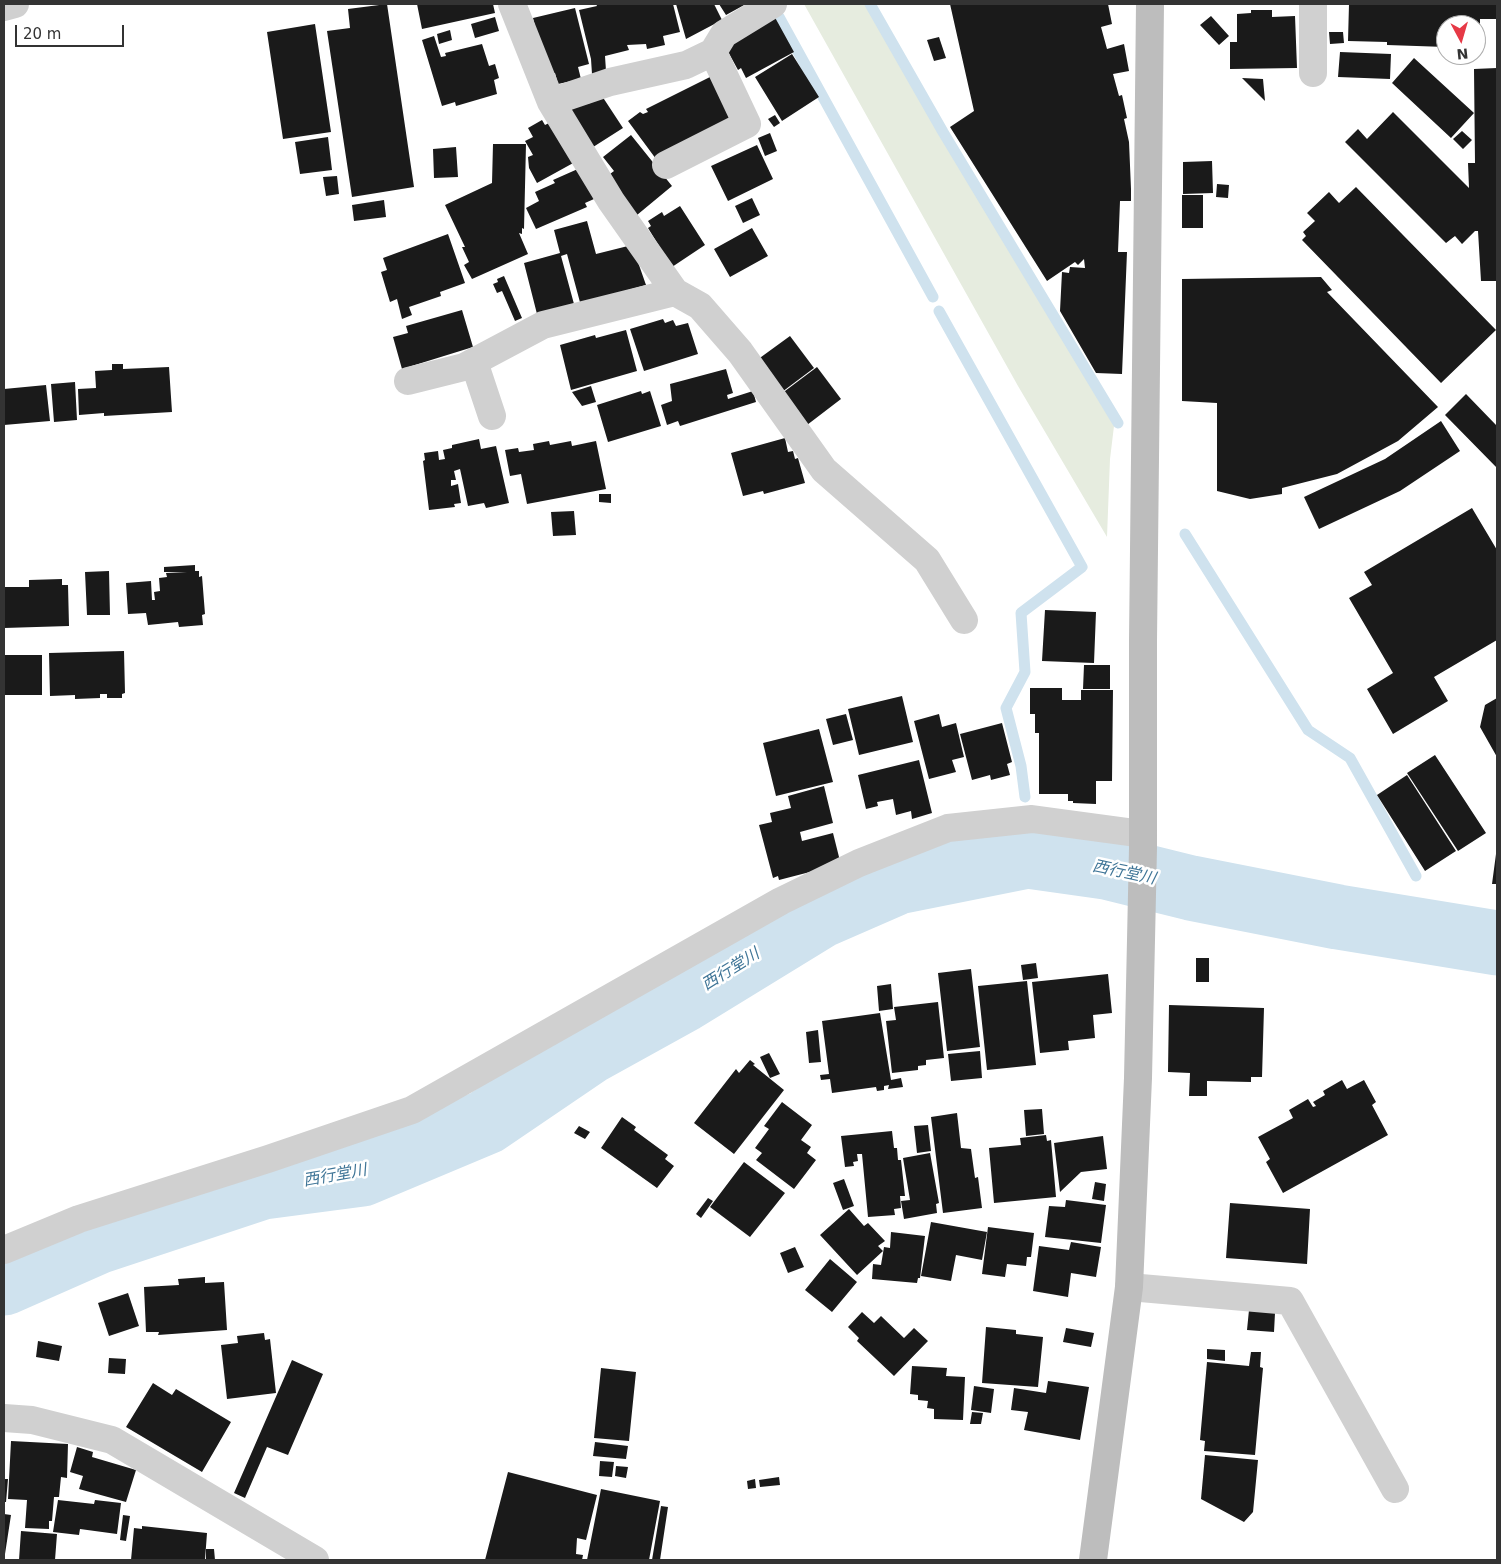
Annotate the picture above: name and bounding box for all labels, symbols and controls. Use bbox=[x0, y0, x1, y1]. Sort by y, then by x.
scale bar bbox=[18, 15, 126, 47]
north arrow bbox=[1436, 15, 1486, 65]
text: 20 m bbox=[23, 25, 61, 43]
text: N bbox=[1456, 45, 1469, 62]
water label: 西行堂川 bbox=[1091, 857, 1157, 889]
water label: 西行堂川 bbox=[699, 945, 763, 995]
water label: 西行堂川 bbox=[302, 1161, 368, 1191]

